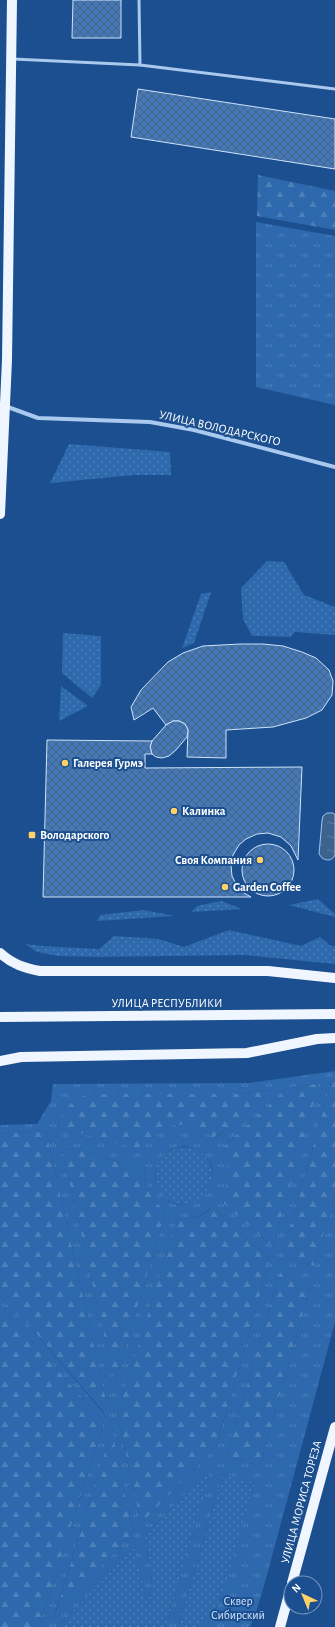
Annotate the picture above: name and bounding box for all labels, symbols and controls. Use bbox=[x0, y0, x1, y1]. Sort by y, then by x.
street label: УЛИЦА ВОЛОДАРСКОГО bbox=[158, 408, 282, 448]
place label: Галерея Гурмэ bbox=[73, 757, 143, 770]
marker: Галерея Гурмэ bbox=[60, 758, 70, 768]
place label: Калинка bbox=[182, 805, 226, 817]
marker: Калинка bbox=[169, 806, 179, 816]
place label: Володарского bbox=[40, 829, 109, 841]
marker: Володарского bbox=[27, 830, 37, 840]
place label: Своя Компания bbox=[175, 854, 252, 866]
marker: Своя Компания bbox=[255, 855, 265, 865]
place label: Garden Coffee bbox=[233, 881, 301, 893]
marker: Garden Coffee bbox=[220, 882, 230, 892]
street label: УЛИЦА РЕСПУБЛИКИ bbox=[111, 997, 223, 1009]
street label: УЛИЦА МОРИСА ТОРЕЗА bbox=[279, 1439, 323, 1565]
north arrow bbox=[283, 1575, 323, 1615]
text: N bbox=[290, 1582, 303, 1595]
park label: Сквер Сибирский bbox=[211, 1595, 265, 1621]

